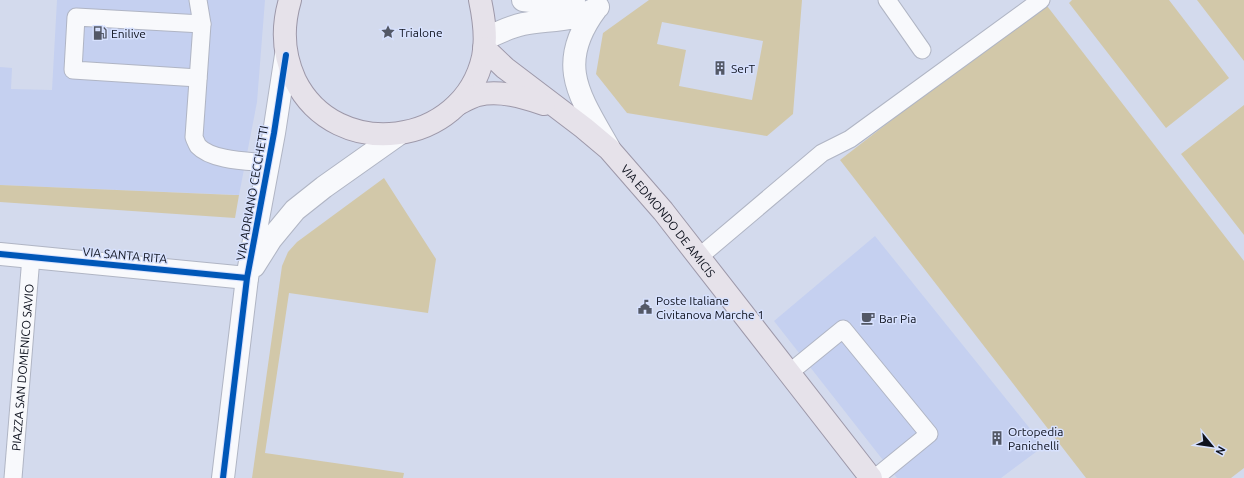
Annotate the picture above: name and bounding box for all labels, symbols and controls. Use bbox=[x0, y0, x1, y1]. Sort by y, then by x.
place icon: Trialone bbox=[380, 24, 396, 40]
fuel station icon: Enilive bbox=[92, 25, 108, 41]
place label: Trialone bbox=[399, 26, 443, 39]
place label: Enilive bbox=[111, 27, 146, 40]
building icon: SerT bbox=[712, 60, 728, 76]
place label: SerT bbox=[731, 62, 755, 75]
street label: VIA ADRIANO CECCHETTI bbox=[234, 125, 270, 261]
street label: VIA EDMONDO DE AMICIS bbox=[619, 162, 718, 279]
street label: VIA SANTA RITA bbox=[82, 245, 168, 265]
street label: PIAZZA SAN DOMENICO SAVIO bbox=[9, 283, 35, 451]
place label: Poste Italiane Civitanova Marche 1 bbox=[656, 294, 764, 321]
public building icon: Poste Italiane Civitanova Marche 1 bbox=[637, 299, 653, 315]
cafe icon: Bar Pia bbox=[860, 310, 876, 326]
place label: Bar Pia bbox=[879, 312, 916, 325]
place label: Ortopedia Panichelli bbox=[1008, 425, 1063, 452]
north arrow bbox=[1192, 426, 1232, 466]
building icon: Ortopedia Panichelli bbox=[989, 430, 1005, 446]
text: N bbox=[1214, 444, 1228, 457]

